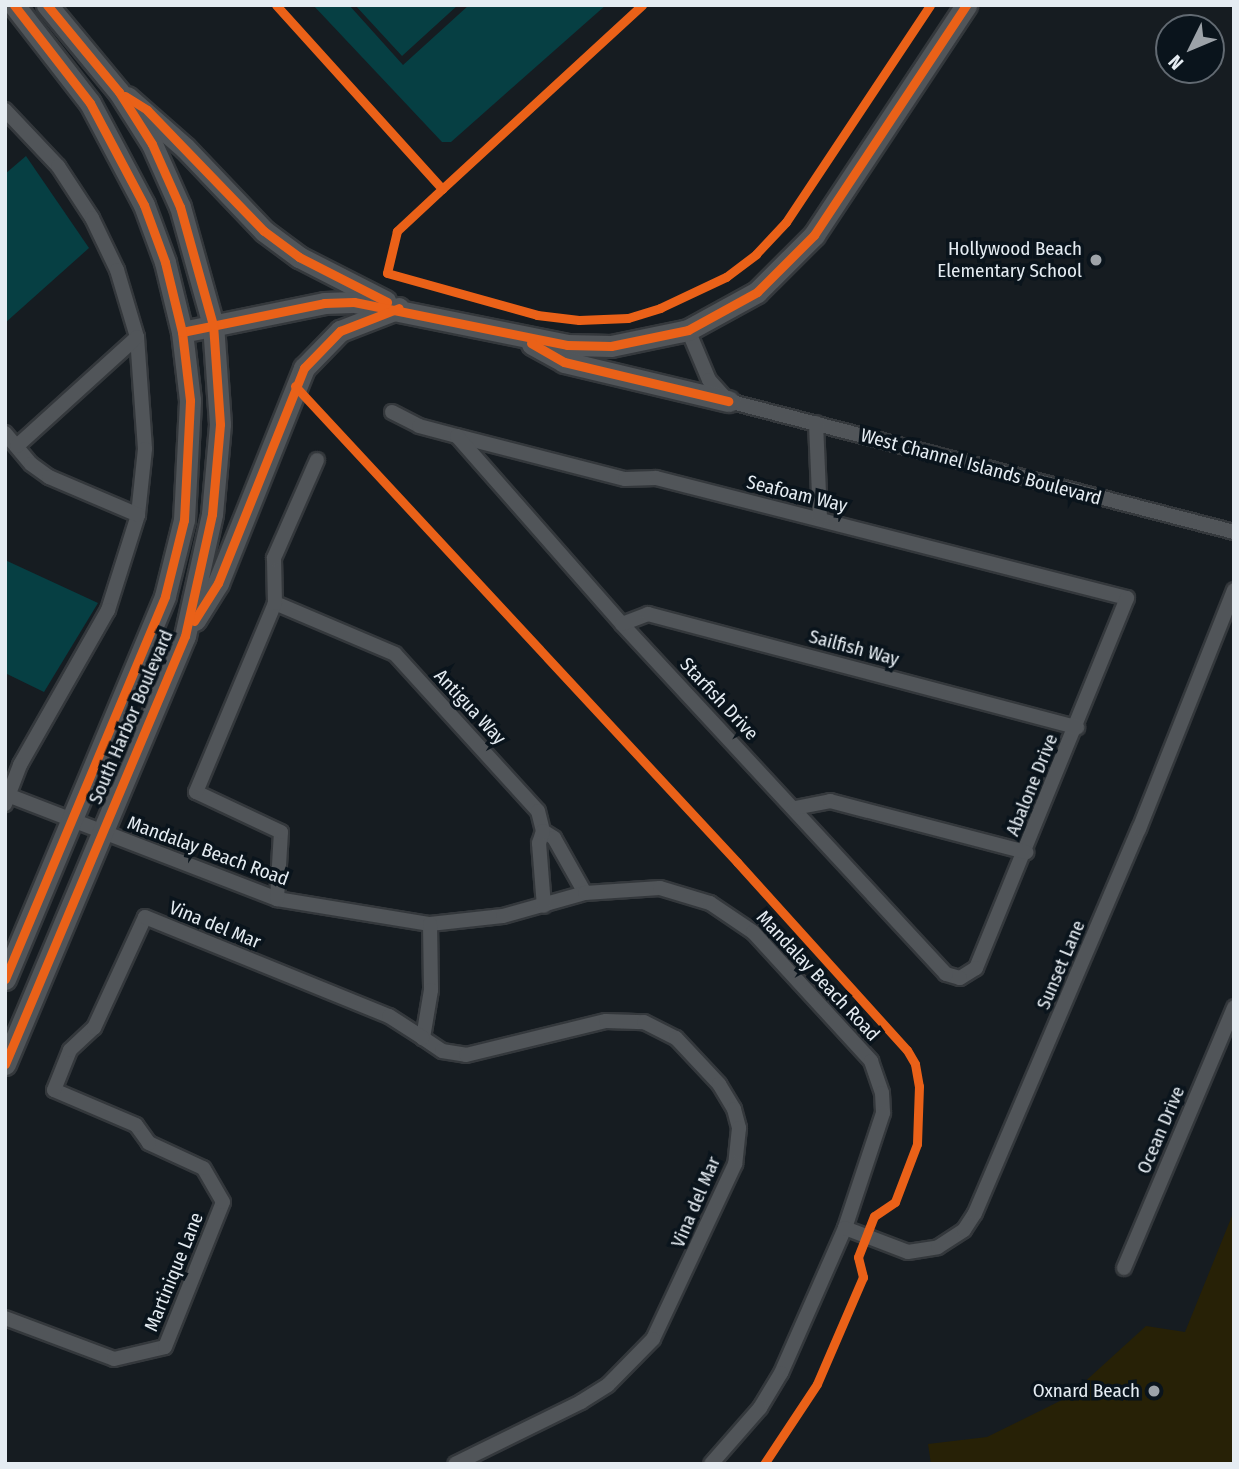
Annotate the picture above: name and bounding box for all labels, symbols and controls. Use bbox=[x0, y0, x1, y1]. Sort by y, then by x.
north arrow bbox=[1155, 14, 1225, 84]
text: N bbox=[1163, 50, 1188, 74]
place label: Hollywood Beach Elementary School bbox=[937, 238, 1082, 282]
marker: Hollywood Beach Elementary School bbox=[1088, 252, 1104, 268]
street label: West Channel Islands Boulevard bbox=[858, 424, 1104, 510]
street label: Seafoam Way bbox=[744, 470, 850, 518]
street label: Sailfish Way bbox=[807, 625, 901, 671]
street label: South Harbor Boulevard bbox=[84, 626, 178, 808]
street label: Starfish Drive bbox=[675, 653, 763, 745]
street label: Antigua Way bbox=[429, 665, 511, 749]
street label: Abalone Drive bbox=[1001, 731, 1063, 839]
street label: Mandalay Beach Road bbox=[124, 811, 292, 891]
street label: Vina del Mar bbox=[166, 896, 264, 954]
street label: Mandalay Beach Road bbox=[752, 906, 884, 1046]
street label: Sunset Lane bbox=[1032, 917, 1090, 1013]
street label: Ocean Drive bbox=[1132, 1083, 1190, 1177]
street label: Vina del Mar bbox=[667, 1153, 725, 1251]
street label: Martinique Lane bbox=[140, 1209, 208, 1335]
place label: Oxnard Beach bbox=[1033, 1380, 1140, 1402]
marker: Oxnard Beach bbox=[1146, 1383, 1162, 1399]

